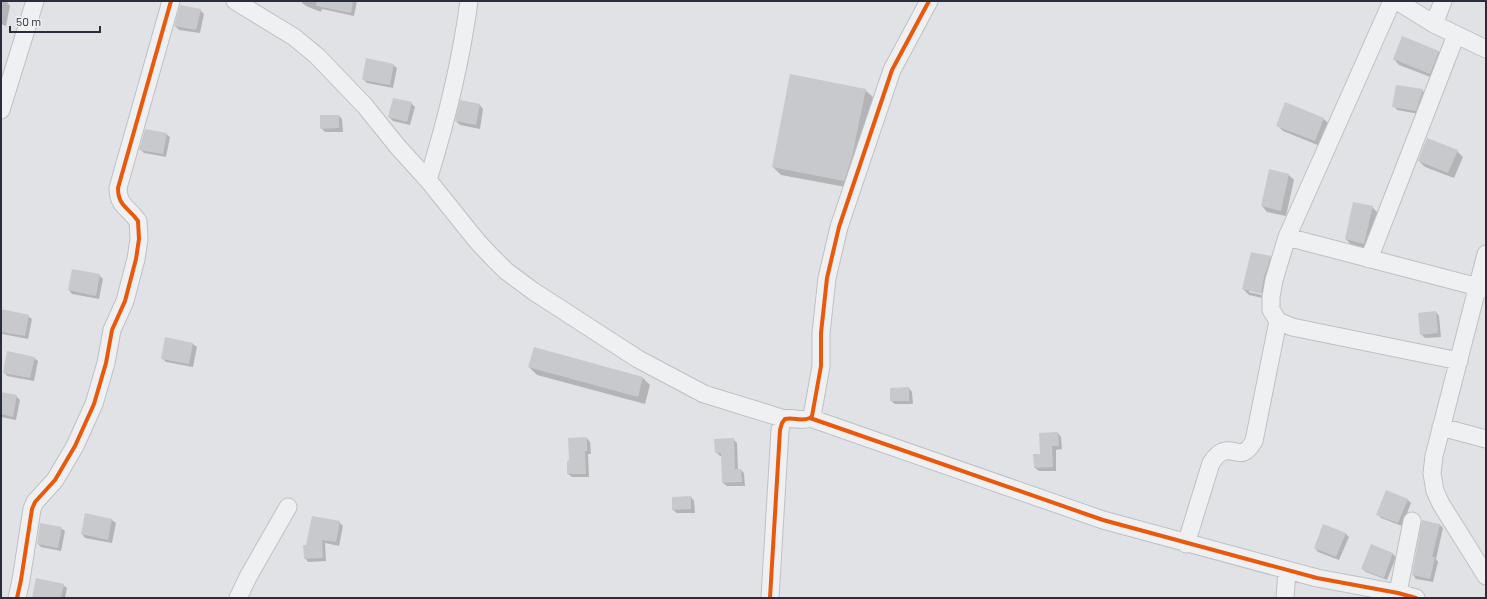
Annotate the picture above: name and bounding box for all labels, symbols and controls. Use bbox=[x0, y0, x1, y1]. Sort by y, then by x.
scale bar bbox=[10, 8, 100, 34]
text: 50 m bbox=[16, 14, 41, 28]

